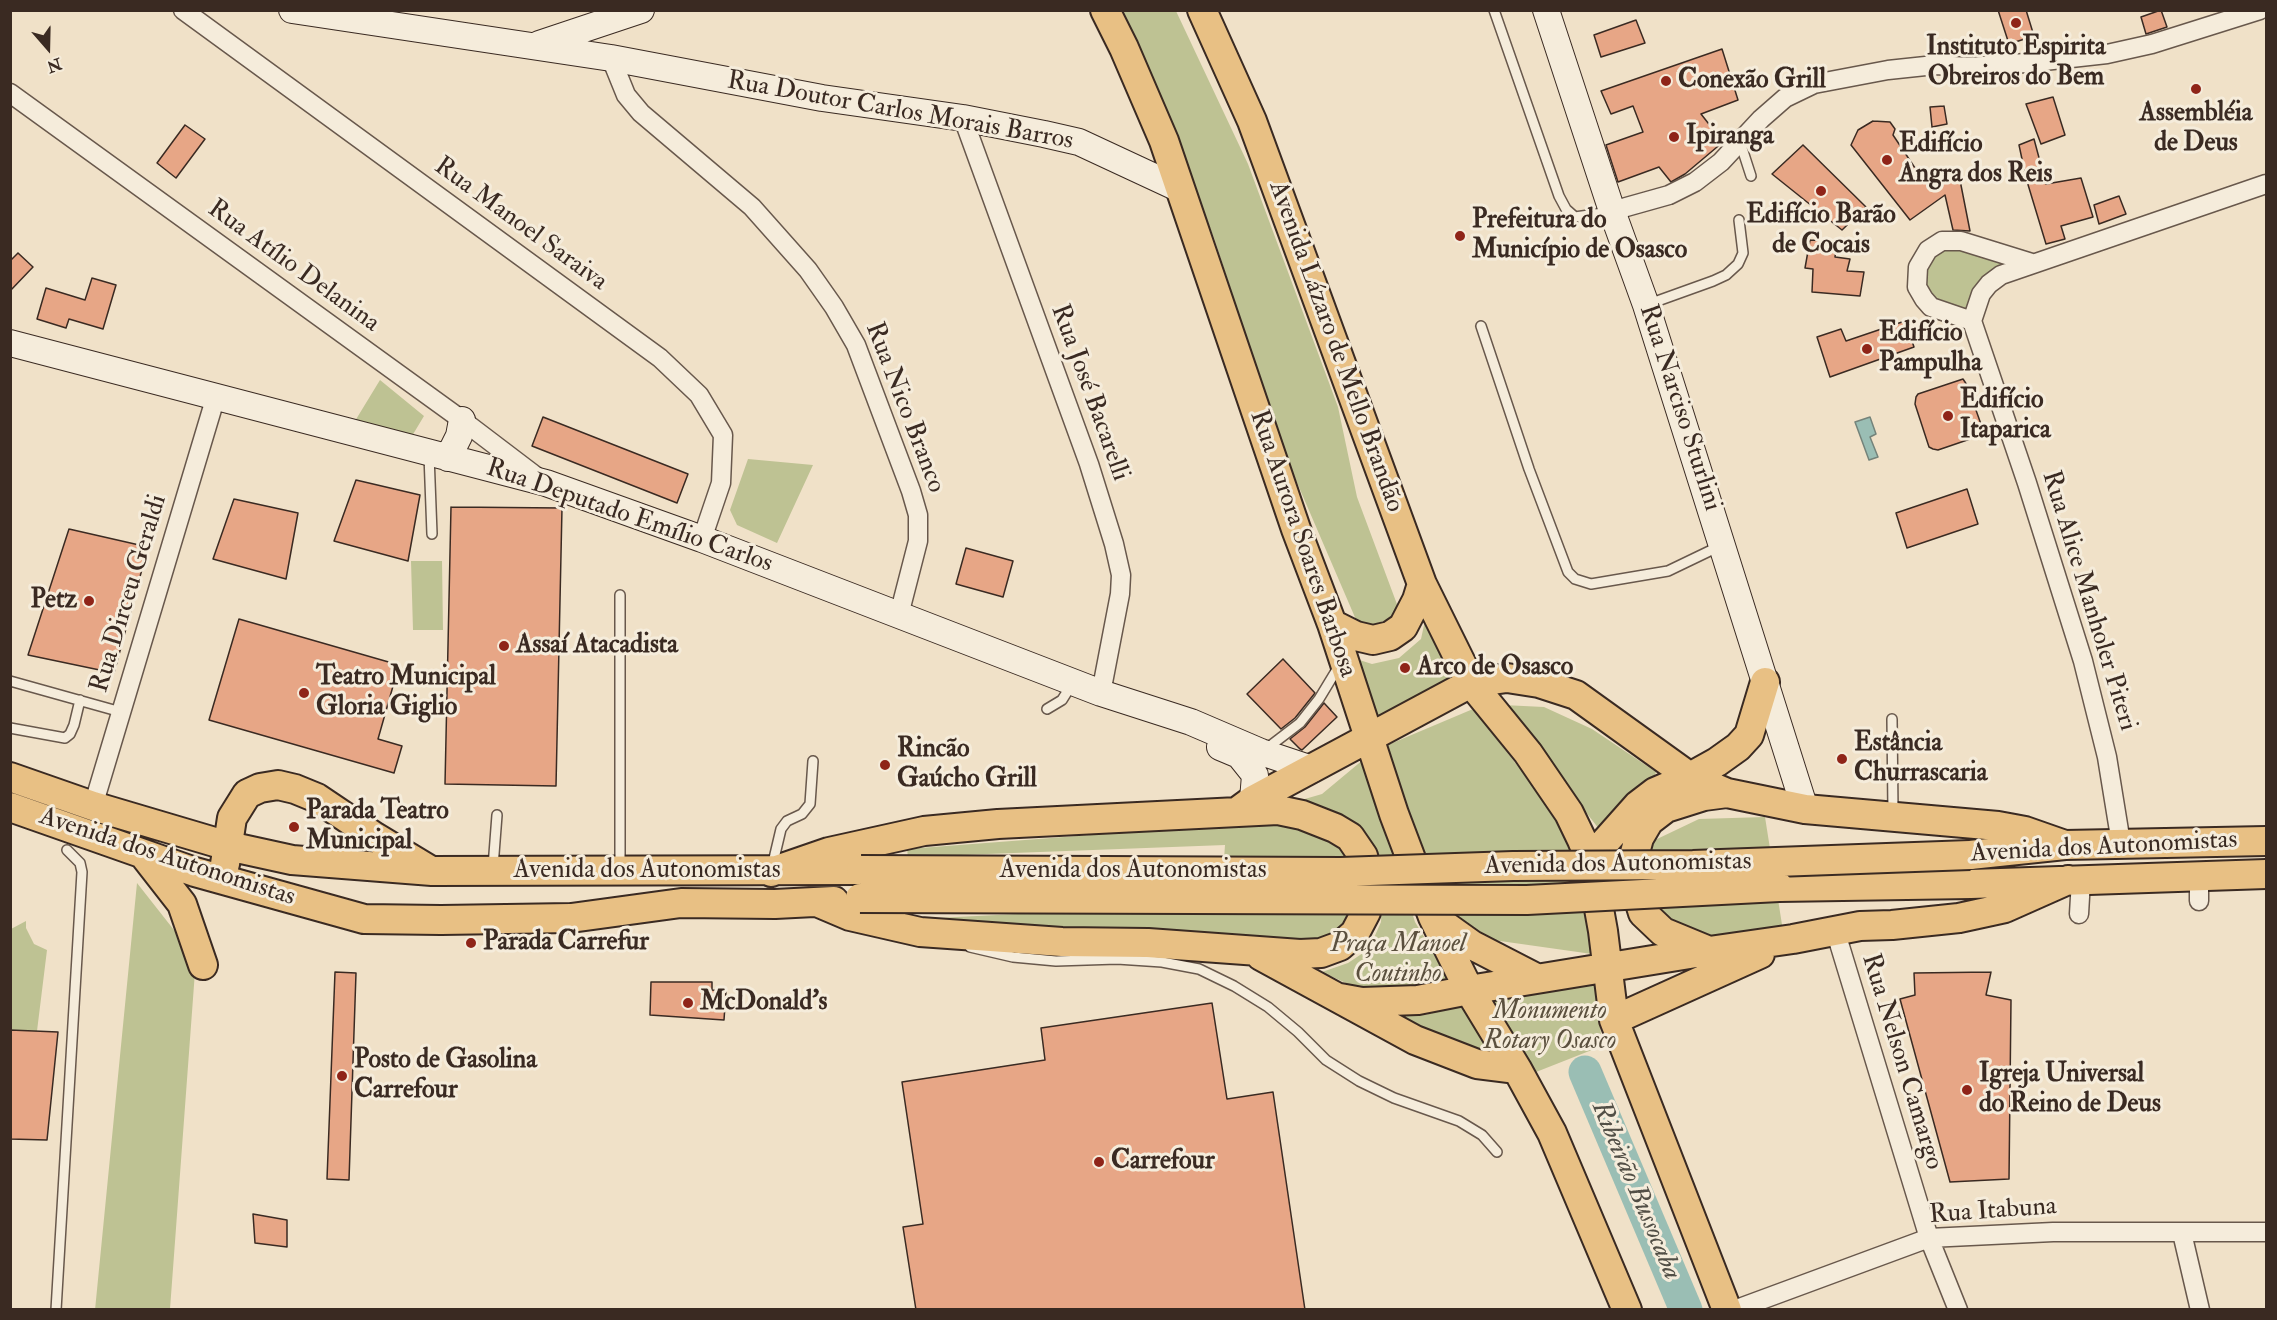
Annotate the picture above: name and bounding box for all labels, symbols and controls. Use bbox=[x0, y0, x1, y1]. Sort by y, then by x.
marker: Instituto Espirita Obreiros do Bem bbox=[2009, 16, 2023, 30]
north arrow bbox=[18, 18, 78, 78]
place label: Instituto Espirita Obreiros do Bem bbox=[1926, 32, 2106, 94]
text: N bbox=[44, 53, 64, 77]
place label: Conexão Grill bbox=[1678, 65, 1826, 97]
street label: Rua Doutor Carlos Morais Barros bbox=[724, 66, 1076, 158]
marker: Conexão Grill bbox=[1659, 74, 1673, 88]
marker: Assembléia de Deus bbox=[2189, 82, 2203, 96]
place label: Assembléia de Deus bbox=[2140, 98, 2252, 160]
place label: Ipiranga bbox=[1686, 121, 1774, 153]
place label: Edifício Angra dos Reis bbox=[1899, 129, 2052, 190]
marker: Ipiranga bbox=[1667, 130, 1681, 144]
street label: Rua Manoel Saraiva bbox=[427, 152, 613, 298]
marker: Edifício Angra dos Reis bbox=[1880, 153, 1894, 167]
street label: Avenida Lázaro de Mello Brandão bbox=[1261, 177, 1409, 517]
marker: Edifício Barão de Cocais bbox=[1814, 184, 1828, 198]
street label: Rua Atílio Delanina bbox=[201, 194, 385, 340]
place label: Edifício Barão de Cocais bbox=[1746, 200, 1896, 262]
place label: Prefeitura do Município de Osasco bbox=[1472, 205, 1687, 266]
marker: Prefeitura do Município de Osasco bbox=[1453, 229, 1467, 243]
street label: Rua José Bacarelli bbox=[1043, 301, 1135, 485]
street label: Rua Narciso Sturlini bbox=[1631, 301, 1727, 515]
place label: Edifício Pampulha bbox=[1879, 318, 1982, 380]
street label: Rua Nico Branco bbox=[857, 319, 951, 497]
marker: Edifício Pampulha bbox=[1860, 342, 1874, 356]
place label: Edifício Itaparica bbox=[1960, 385, 2051, 446]
street label: Rua Aurora Soares Barbosa bbox=[1242, 406, 1362, 682]
marker: Edifício Itaparica bbox=[1941, 409, 1955, 423]
street label: Rua Deputado Emílio Carlos bbox=[482, 453, 776, 581]
street label: Rua Alice Manholer Piteri bbox=[2034, 467, 2142, 735]
street label: Rua Dirceu Geraldi bbox=[85, 491, 175, 697]
place label: Petz bbox=[31, 585, 77, 617]
marker: Petz bbox=[82, 594, 96, 608]
place label: Assaí Atacadista bbox=[516, 630, 678, 662]
marker: Assaí Atacadista bbox=[497, 639, 511, 653]
place label: Arco de Osasco bbox=[1417, 652, 1573, 684]
marker: Arco de Osasco bbox=[1398, 661, 1412, 675]
place label: Teatro Municipal Gloria Giglio bbox=[316, 662, 496, 724]
marker: Teatro Municipal Gloria Giglio bbox=[297, 686, 311, 700]
place label: Estância Churrascaria bbox=[1854, 728, 1987, 790]
place label: Rincão Gaúcho Grill bbox=[897, 734, 1037, 796]
marker: Estância Churrascaria bbox=[1835, 752, 1849, 766]
marker: Rincão Gaúcho Grill bbox=[878, 758, 892, 772]
place label: Parada Teatro Municipal bbox=[306, 796, 449, 858]
street label: Avenida dos Autonomistas bbox=[35, 802, 299, 914]
marker: Parada Teatro Municipal bbox=[287, 820, 301, 834]
street label: Avenida dos Autonomistas bbox=[1970, 825, 2238, 871]
street label: Avenida dos Autonomistas bbox=[1484, 847, 1752, 883]
street label: Avenida dos Autonomistas bbox=[513, 855, 781, 887]
street label: Avenida dos Autonomistas bbox=[999, 855, 1267, 887]
place label: Parada Carrefur bbox=[483, 927, 649, 959]
park label: Praça Manoel Coutinho bbox=[1330, 929, 1466, 990]
marker: Parada Carrefur bbox=[464, 936, 478, 950]
street label: Rua Nelson Camargo bbox=[1853, 950, 1949, 1174]
place label: McDonald's bbox=[700, 987, 827, 1019]
marker: McDonald's bbox=[681, 996, 695, 1010]
park label: Monumento Rotary Osasco bbox=[1484, 996, 1616, 1058]
place label: Posto de Gasolina Carrefour bbox=[354, 1045, 537, 1106]
place label: Igreja Universal do Reino de Deus bbox=[1979, 1059, 2161, 1120]
marker: Posto de Gasolina Carrefour bbox=[335, 1069, 349, 1083]
marker: Igreja Universal do Reino de Deus bbox=[1960, 1083, 1974, 1097]
water label: Ribeirão Bussocaba bbox=[1583, 1097, 1687, 1285]
place label: Carrefour bbox=[1111, 1146, 1215, 1178]
marker: Carrefour bbox=[1092, 1155, 1106, 1169]
street label: Rua Itabuna bbox=[1928, 1192, 2058, 1232]

